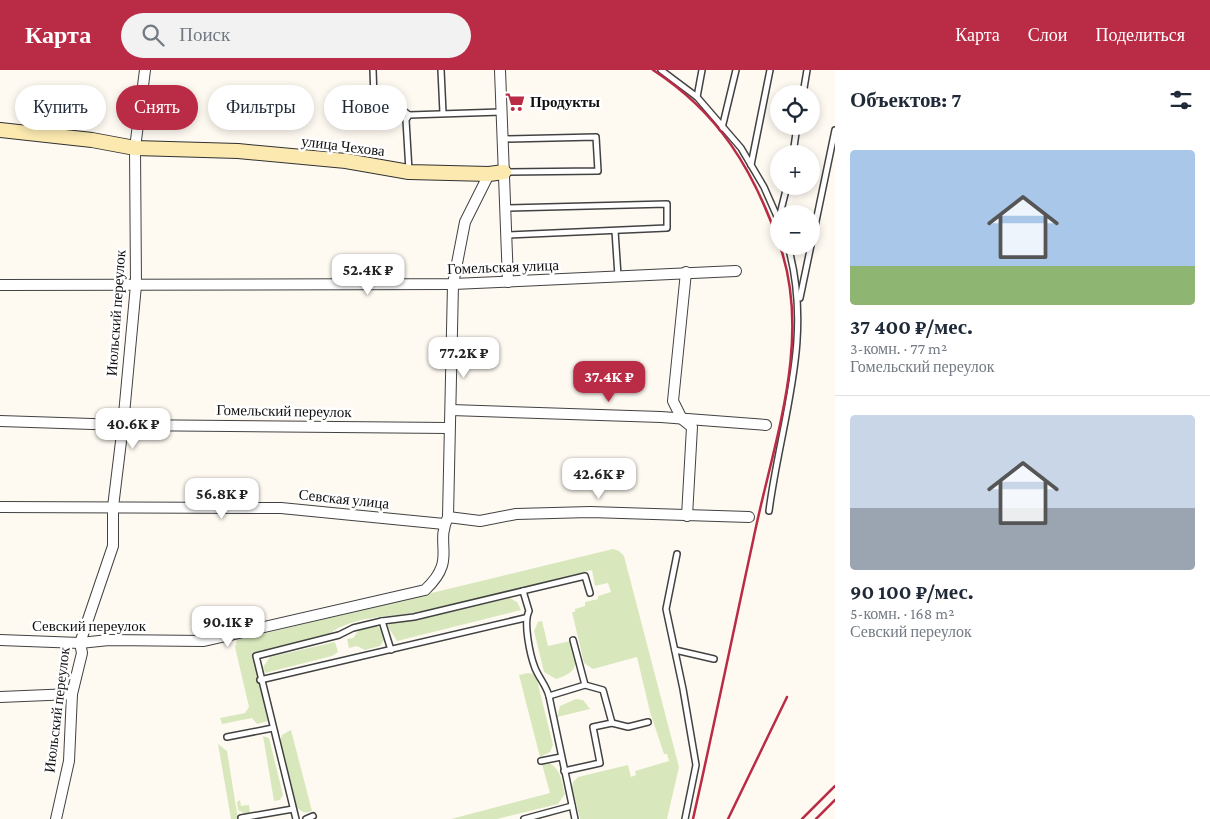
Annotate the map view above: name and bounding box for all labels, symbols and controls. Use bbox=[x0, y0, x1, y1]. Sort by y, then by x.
search box bbox=[121, 13, 471, 58]
text: Карта bbox=[25, 21, 91, 48]
icon: search bbox=[139, 21, 167, 49]
text: Поиск bbox=[179, 24, 230, 45]
text: Карта bbox=[955, 25, 1000, 45]
text: Слои bbox=[1028, 25, 1067, 45]
text: Поделиться bbox=[1095, 25, 1185, 45]
chip: Купить bbox=[15, 85, 106, 130]
chip: Снять bbox=[116, 85, 198, 130]
chip: Фильтры bbox=[208, 85, 314, 130]
chip: Новое bbox=[324, 85, 407, 130]
map controls bbox=[770, 85, 820, 255]
button: locate bbox=[770, 85, 820, 135]
icon: filters bbox=[1167, 86, 1195, 114]
text: Объектов: 7 bbox=[850, 88, 961, 112]
supermarket icon: Продукты bbox=[504, 91, 526, 113]
place label: Продукты bbox=[530, 94, 600, 110]
street label: улица Чехова bbox=[300, 133, 386, 159]
button: + bbox=[770, 145, 820, 195]
icon: home bbox=[978, 182, 1068, 272]
button: − bbox=[770, 205, 820, 255]
street label: Июльский переулок bbox=[104, 249, 128, 377]
pin: 52.4K ₽ bbox=[322, 254, 414, 296]
street label: Гомельская улица bbox=[447, 257, 560, 277]
text: 52.4K ₽ bbox=[343, 261, 393, 278]
text: 37 400 ₽/мес. bbox=[850, 315, 973, 339]
pin: 77.2K ₽ bbox=[418, 336, 510, 379]
text: 3-комн. · 77 m² bbox=[850, 340, 947, 357]
text: 77.2K ₽ bbox=[439, 344, 489, 361]
text: Гомельский переулок bbox=[850, 358, 994, 375]
pin: 37.4K ₽ bbox=[563, 360, 655, 403]
text: 37.4K ₽ bbox=[584, 368, 634, 385]
street label: Гомельский переулок bbox=[216, 402, 353, 420]
pin: 40.6K ₽ bbox=[87, 408, 179, 450]
text: 40.6K ₽ bbox=[106, 415, 160, 432]
icon: home bbox=[978, 448, 1068, 538]
pin: 42.6K ₽ bbox=[553, 458, 645, 500]
text: 42.6K ₽ bbox=[573, 465, 625, 482]
pin: 56.8K ₽ bbox=[176, 478, 268, 520]
text: 56.8K ₽ bbox=[196, 485, 248, 502]
street label: Севская улица bbox=[298, 486, 390, 512]
text: 90 100 ₽/мес. bbox=[850, 580, 974, 604]
text: 5-комн. · 168 m² bbox=[850, 605, 954, 622]
pin: 90.1K ₽ bbox=[182, 606, 274, 648]
text: 90.1K ₽ bbox=[203, 613, 253, 630]
street label: Севский переулок bbox=[32, 618, 147, 634]
text: Севский переулок bbox=[850, 623, 972, 640]
street label: Июльский переулок bbox=[41, 646, 73, 774]

